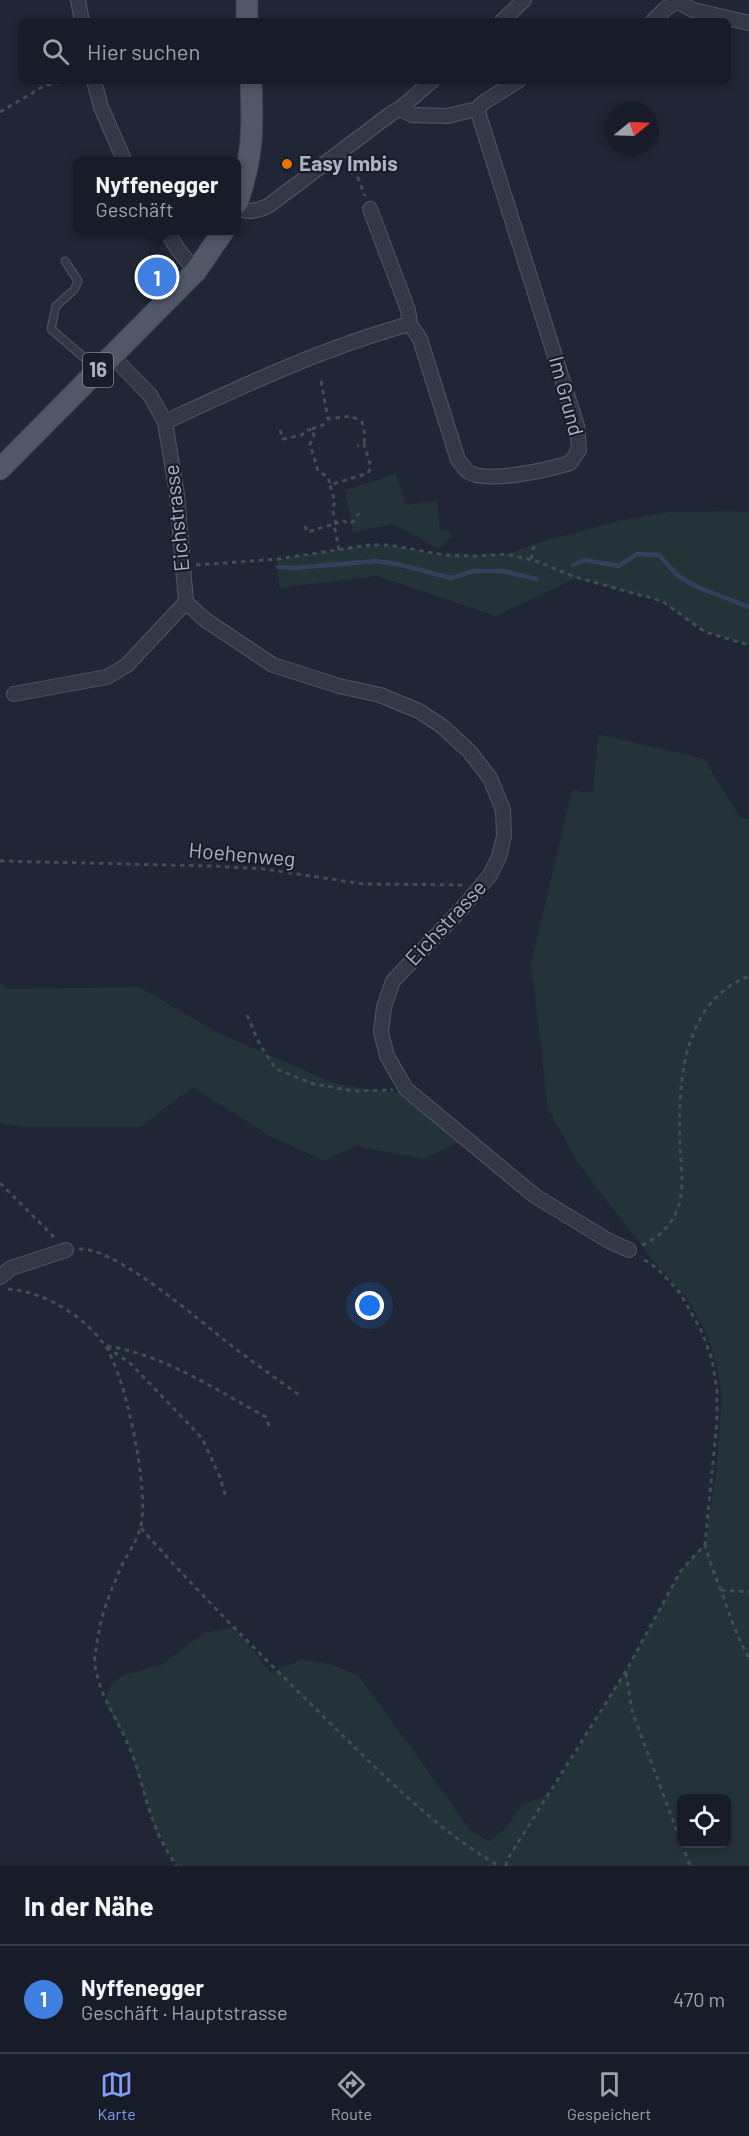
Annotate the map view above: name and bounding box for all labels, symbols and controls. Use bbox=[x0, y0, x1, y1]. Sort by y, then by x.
search box bbox=[18, 18, 731, 84]
icon: search bbox=[39, 35, 72, 68]
text: Hier suchen bbox=[87, 38, 200, 64]
north arrow bbox=[605, 102, 659, 156]
place label: Easy Imbis bbox=[299, 150, 398, 175]
popup bbox=[73, 157, 241, 235]
marker: Easy Imbis bbox=[280, 157, 294, 171]
text: Nyffenegger bbox=[96, 171, 218, 197]
text: Geschäft bbox=[96, 197, 174, 221]
pin: 1 bbox=[138, 254, 176, 300]
road number: 16 bbox=[83, 353, 113, 387]
street label: Im Grund bbox=[545, 353, 590, 438]
street label: Eichstrasse bbox=[157, 463, 194, 573]
street label: Hoehenweg bbox=[188, 836, 297, 871]
street label: Eichstrasse bbox=[399, 874, 491, 970]
your location bbox=[355, 1291, 384, 1320]
map controls bbox=[677, 1794, 731, 1848]
button: locate bbox=[677, 1794, 731, 1848]
text: In der Nähe bbox=[24, 1890, 154, 1921]
text: Nyffenegger bbox=[81, 1974, 204, 2000]
text: 1 bbox=[40, 1987, 47, 2011]
text: 470 m bbox=[673, 1987, 725, 2011]
text: Geschäft · Hauptstrasse bbox=[81, 2000, 288, 2024]
tab: Karte bbox=[98, 2068, 136, 2123]
tab: Route bbox=[331, 2068, 372, 2123]
tab: Gespeichert bbox=[567, 2068, 651, 2123]

